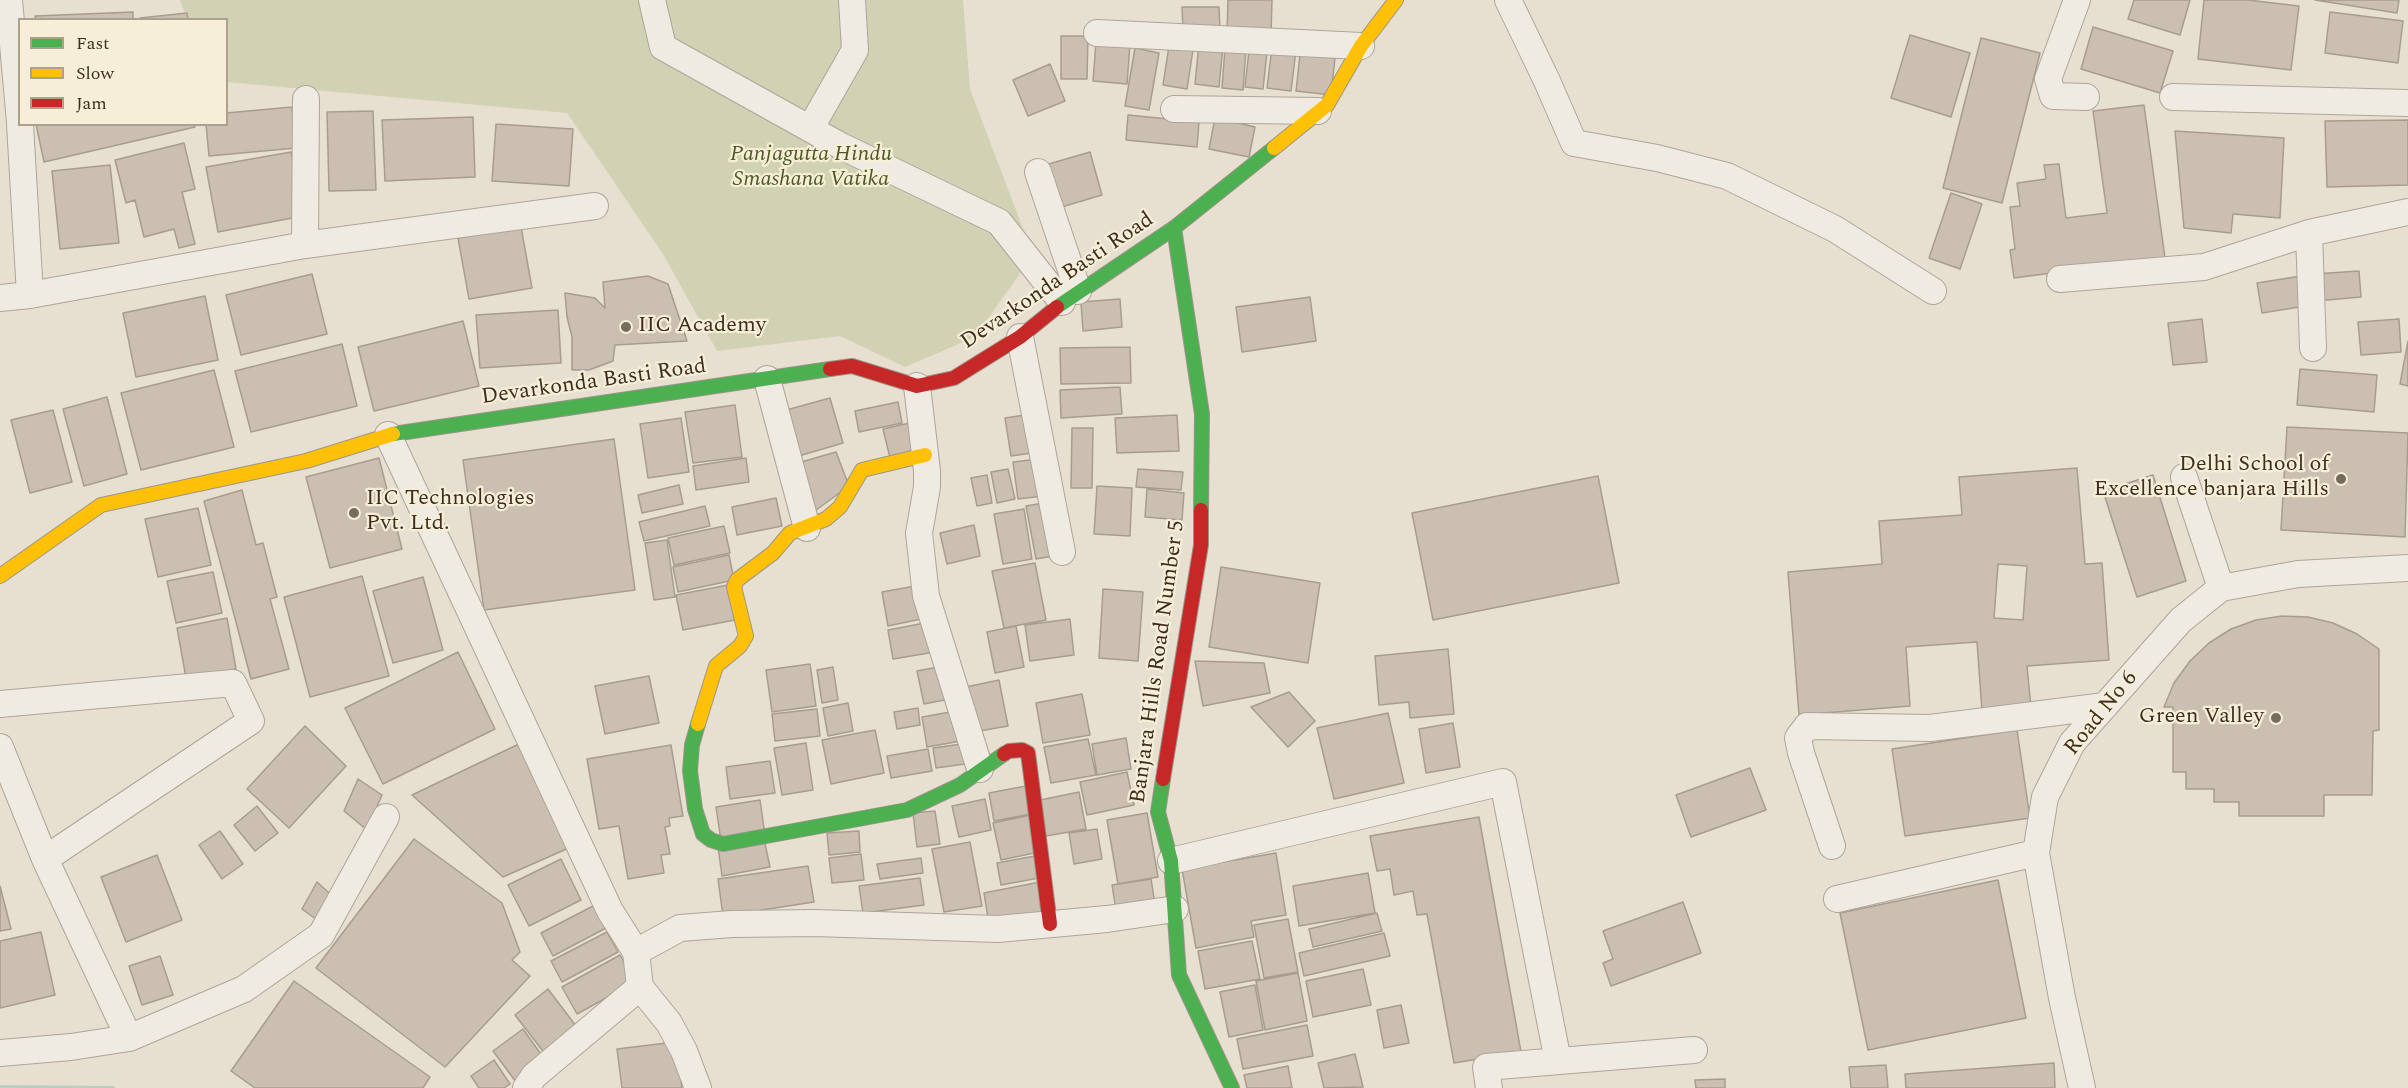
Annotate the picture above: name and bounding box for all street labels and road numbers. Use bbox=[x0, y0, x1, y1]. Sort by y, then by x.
street label: Devarkonda Basti Road bbox=[956, 208, 1160, 356]
street label: Devarkonda Basti Road bbox=[480, 354, 708, 412]
street label: Banjara Hills Road Number 5 bbox=[1126, 519, 1192, 805]
street label: Road No 6 bbox=[2060, 666, 2144, 762]

